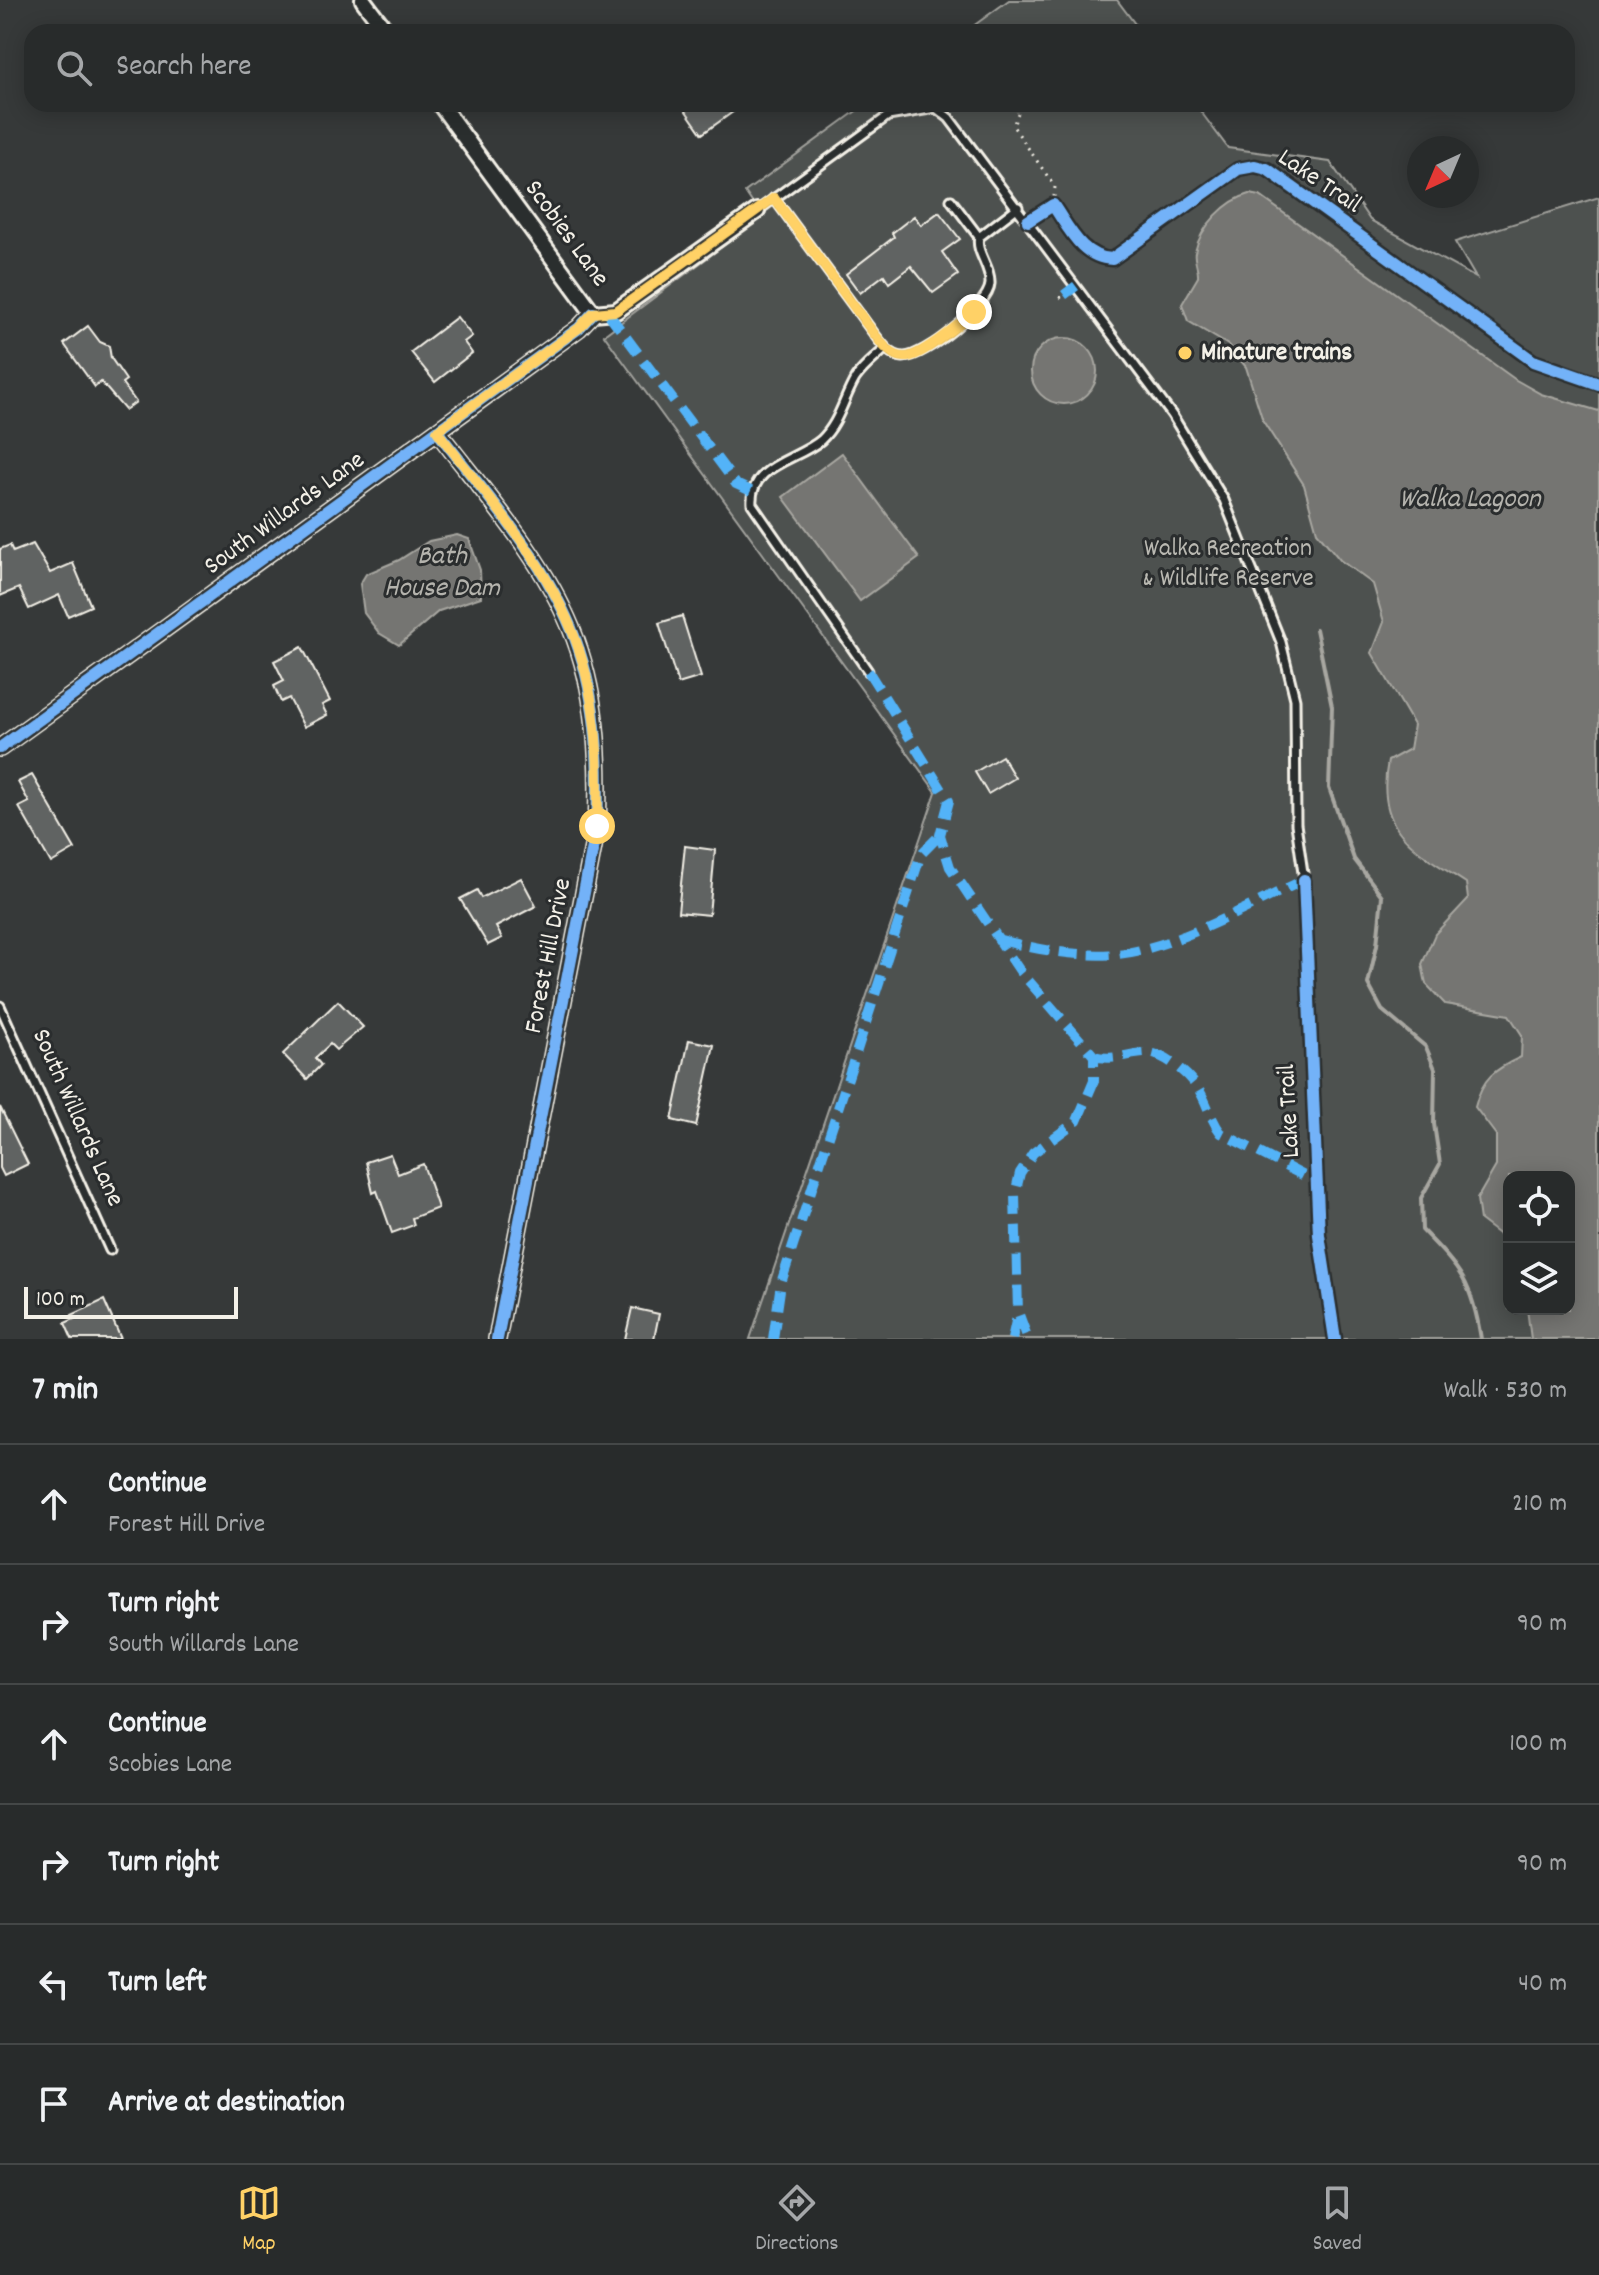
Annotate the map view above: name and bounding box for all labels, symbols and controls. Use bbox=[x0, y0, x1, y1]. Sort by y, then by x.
search box bbox=[24, 24, 1575, 112]
icon: search bbox=[52, 46, 96, 90]
text: Search here bbox=[116, 47, 252, 90]
north arrow bbox=[1407, 136, 1479, 208]
street label: Lake Trail bbox=[1270, 140, 1368, 224]
street label: Scobies Lane bbox=[515, 173, 617, 295]
route end bbox=[956, 294, 992, 330]
place label: Minature trains bbox=[1201, 335, 1352, 372]
marker: Minature trains bbox=[1176, 344, 1194, 362]
street label: South Willards Lane bbox=[197, 443, 373, 585]
water label: Walka Lagoon bbox=[1399, 481, 1542, 521]
park label: Walka Recreation & Wildlife Reserve bbox=[1142, 531, 1314, 598]
water label: Bath House Dam bbox=[384, 538, 501, 610]
route start bbox=[579, 808, 615, 844]
street label: Forest Hill Drive bbox=[516, 875, 582, 1037]
street label: South Willards Lane bbox=[21, 1023, 133, 1213]
street label: Lake Trail bbox=[1269, 1063, 1311, 1159]
map controls bbox=[1503, 1171, 1575, 1315]
button: locate bbox=[1503, 1171, 1575, 1243]
button: layers bbox=[1503, 1243, 1575, 1315]
scale bar bbox=[24, 1283, 238, 1319]
text: 100 m bbox=[36, 1285, 85, 1316]
text: 7 min bbox=[32, 1367, 98, 1416]
text: Walk · 530 m bbox=[1444, 1373, 1567, 1410]
text: Continue bbox=[108, 1464, 207, 1507]
icon: ahead bbox=[32, 1482, 76, 1526]
text: 210 m bbox=[1512, 1486, 1567, 1523]
text: Forest Hill Drive bbox=[108, 1507, 265, 1544]
text: Turn right bbox=[108, 1584, 219, 1627]
icon: right bbox=[32, 1602, 76, 1646]
text: 90 m bbox=[1517, 1606, 1567, 1643]
text: South Willards Lane bbox=[108, 1627, 299, 1664]
text: Continue bbox=[108, 1704, 207, 1747]
icon: ahead bbox=[32, 1722, 76, 1766]
text: 100 m bbox=[1509, 1726, 1567, 1763]
text: Scobies Lane bbox=[108, 1747, 232, 1784]
icon: right bbox=[32, 1842, 76, 1886]
text: Turn right bbox=[108, 1843, 219, 1886]
text: 90 m bbox=[1517, 1846, 1567, 1883]
icon: left bbox=[32, 1962, 76, 2006]
text: Turn left bbox=[108, 1963, 207, 2006]
text: 40 m bbox=[1518, 1966, 1567, 2003]
icon: arrive bbox=[32, 2082, 76, 2126]
text: Arrive at destination bbox=[108, 2083, 345, 2126]
tab: Map bbox=[237, 2181, 281, 2260]
tab: Directions bbox=[755, 2181, 839, 2260]
tab: Saved bbox=[1313, 2181, 1362, 2260]

